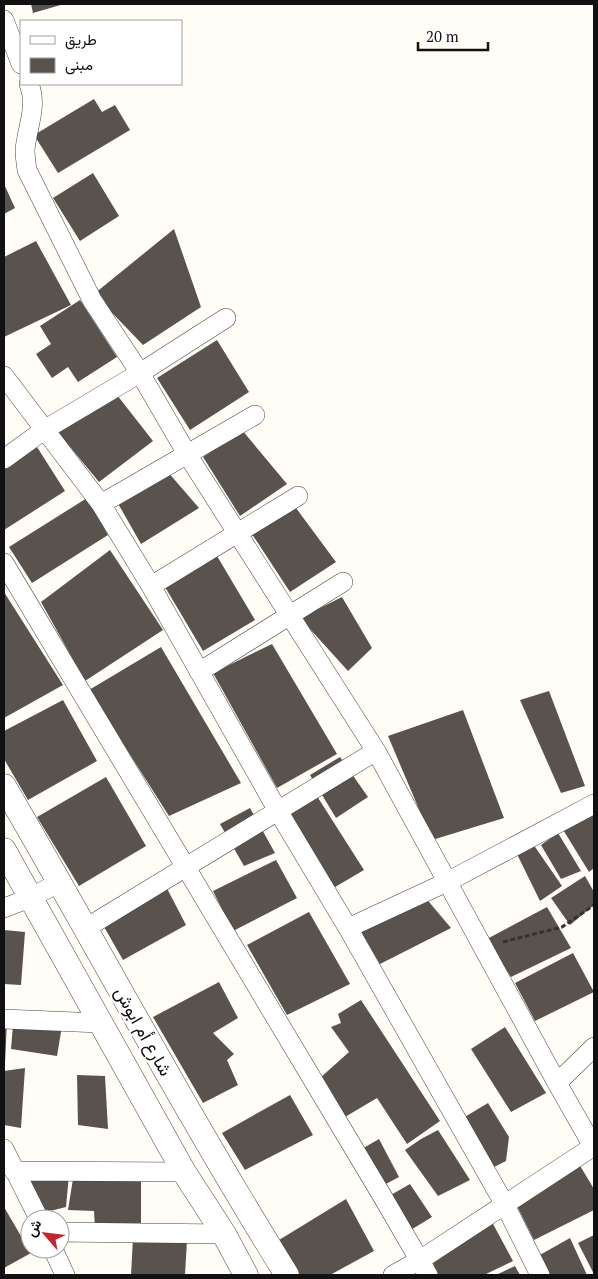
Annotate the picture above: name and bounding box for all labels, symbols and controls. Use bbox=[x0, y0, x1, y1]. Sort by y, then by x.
legend bbox=[20, 20, 182, 85]
scale bar bbox=[418, 20, 488, 52]
text: 20 m bbox=[426, 26, 459, 46]
text: طريق bbox=[65, 29, 97, 50]
text: مبنى bbox=[65, 54, 93, 75]
street label: شارع أم ابوش bbox=[109, 982, 178, 1080]
north arrow bbox=[20, 1209, 70, 1259]
text: ش bbox=[21, 1216, 45, 1240]

